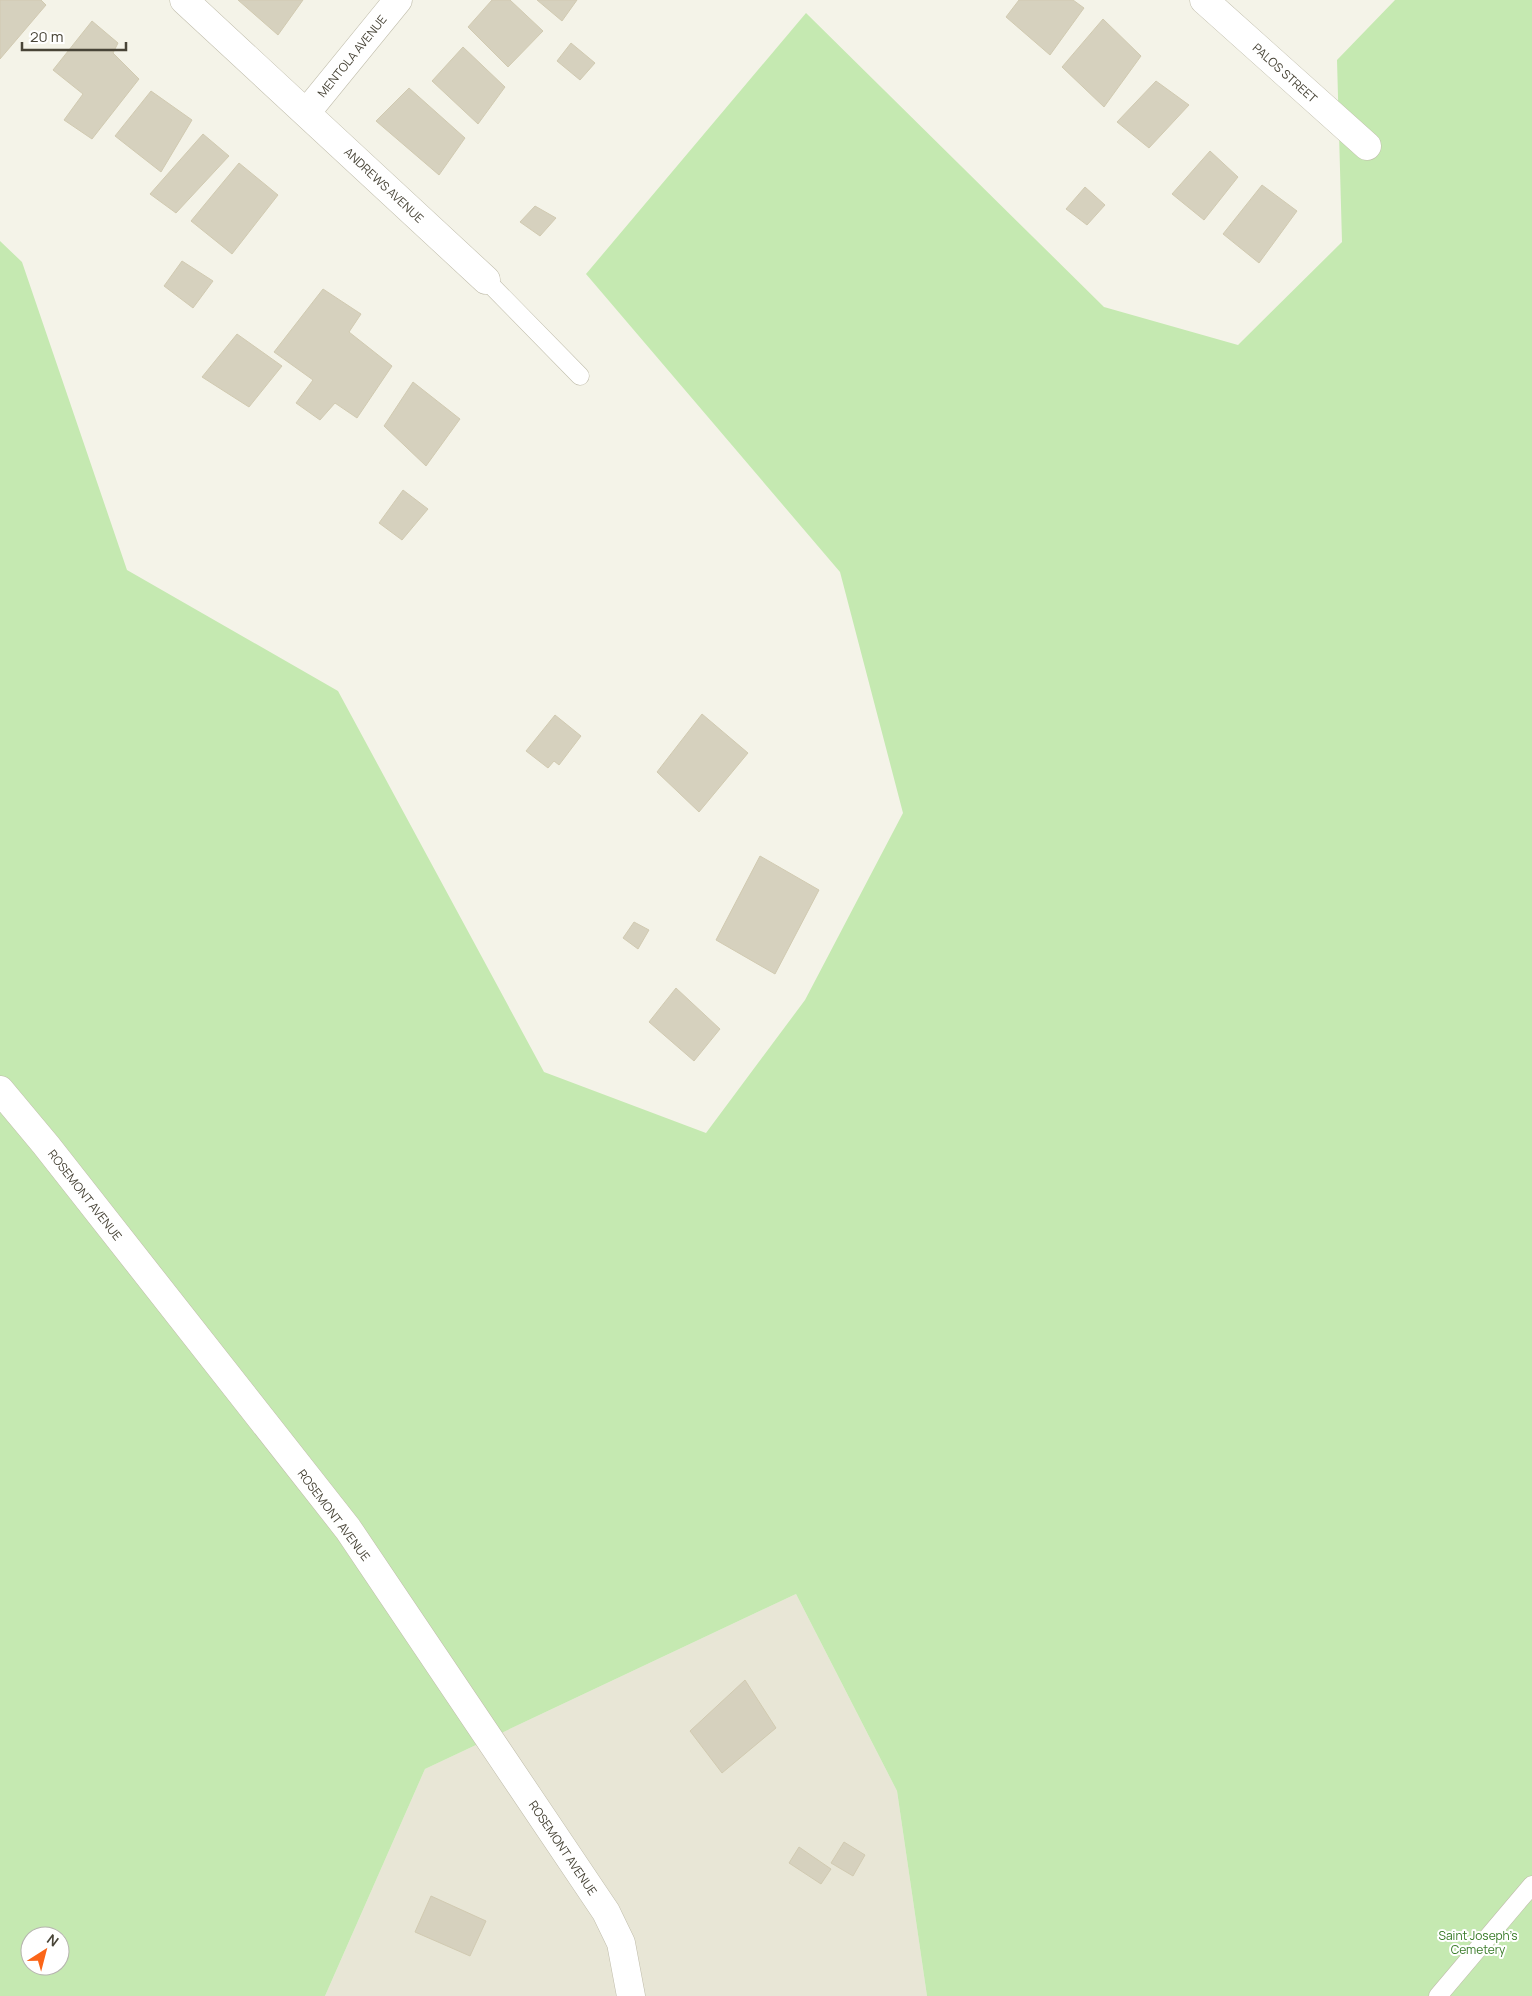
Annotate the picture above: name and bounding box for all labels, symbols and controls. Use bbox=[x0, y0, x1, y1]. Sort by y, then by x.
street label: MENTOLA AVENUE bbox=[313, 11, 391, 101]
scale bar bbox=[22, 20, 126, 52]
text: 20 m bbox=[30, 26, 63, 47]
street label: PALOS STREET bbox=[1249, 39, 1322, 107]
street label: ANDREWS AVENUE bbox=[340, 144, 428, 227]
street label: ROSEMONT AVENUE bbox=[44, 1146, 126, 1244]
street label: ROSEMONT AVENUE bbox=[294, 1466, 374, 1565]
street label: ROSEMONT AVENUE bbox=[525, 1797, 601, 1899]
north arrow bbox=[20, 1926, 70, 1976]
park label: Saint Joseph’s Cemetery bbox=[1439, 1927, 1517, 1958]
text: N bbox=[43, 1929, 63, 1951]

